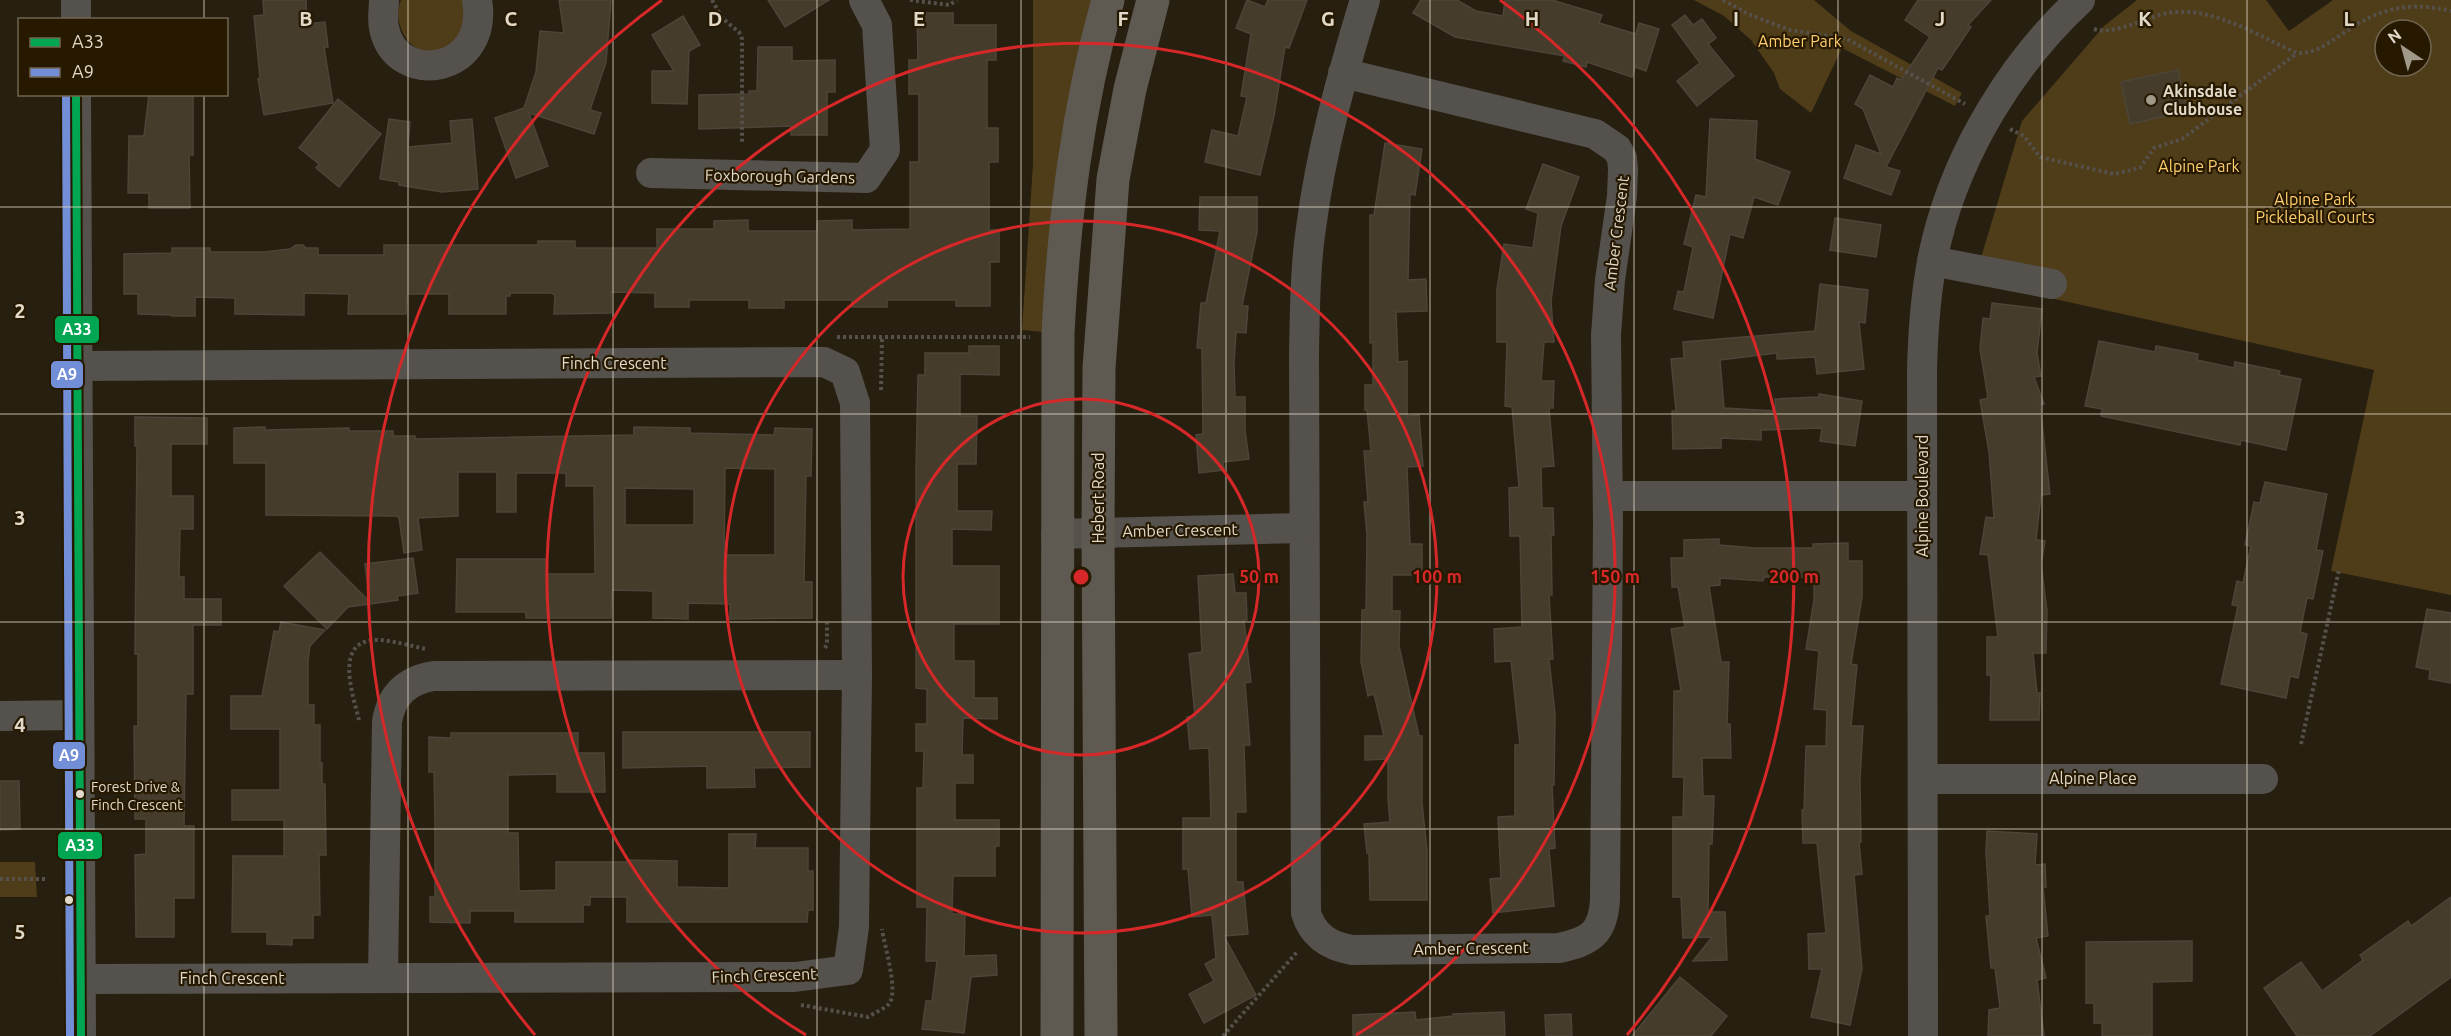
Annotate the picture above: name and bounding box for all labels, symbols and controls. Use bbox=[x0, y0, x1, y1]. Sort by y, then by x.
text: B bbox=[299, 7, 313, 30]
text: C bbox=[505, 7, 518, 30]
text: D bbox=[708, 7, 722, 30]
text: E bbox=[913, 7, 925, 30]
text: F bbox=[1117, 7, 1129, 30]
text: G bbox=[1321, 7, 1335, 30]
text: H bbox=[1525, 7, 1539, 30]
text: I bbox=[1733, 7, 1739, 30]
text: J bbox=[1935, 7, 1945, 30]
text: K bbox=[2138, 7, 2152, 30]
text: L bbox=[2344, 7, 2355, 30]
legend bbox=[18, 18, 228, 96]
north arrow bbox=[2373, 18, 2433, 78]
text: N bbox=[2384, 25, 2404, 47]
text: A33 bbox=[72, 31, 104, 51]
park label: Amber Park bbox=[1758, 32, 1842, 50]
text: A9 bbox=[72, 61, 94, 81]
place label: Akinsdale Clubhouse bbox=[2163, 82, 2242, 118]
marker: Akinsdale Clubhouse bbox=[2144, 93, 2158, 107]
park label: Alpine Park bbox=[2158, 157, 2240, 175]
street label: Foxborough Gardens bbox=[705, 166, 855, 186]
street label: Amber Crescent bbox=[1600, 174, 1632, 291]
park label: Alpine Park Pickleball Courts bbox=[2255, 190, 2375, 226]
text: 2 bbox=[14, 299, 26, 322]
line badge: A33 bbox=[54, 315, 100, 344]
text: A33 bbox=[62, 320, 92, 338]
street label: Finch Crescent bbox=[562, 354, 667, 372]
line badge: A9 bbox=[50, 360, 84, 389]
text: A9 bbox=[57, 365, 77, 383]
street label: Alpine Boulevard bbox=[1913, 435, 1931, 557]
street label: Hebert Road bbox=[1089, 452, 1107, 544]
text: 3 bbox=[14, 506, 26, 529]
street label: Amber Crescent bbox=[1122, 520, 1239, 540]
text: 50 m bbox=[1239, 566, 1279, 586]
text: 100 m bbox=[1412, 566, 1462, 586]
text: 150 m bbox=[1590, 566, 1640, 586]
text: 200 m bbox=[1769, 566, 1819, 586]
centre of rings bbox=[1071, 567, 1091, 587]
text: 4 bbox=[14, 713, 26, 736]
line badge: A9 bbox=[52, 741, 86, 770]
text: A9 bbox=[59, 746, 79, 764]
street label: Alpine Place bbox=[2049, 769, 2137, 787]
place label: Forest Drive & Finch Crescent bbox=[91, 779, 183, 813]
marker: Forest Drive & Finch Crescent bbox=[74, 788, 86, 800]
line badge: A33 bbox=[57, 831, 103, 860]
text: A33 bbox=[65, 836, 95, 854]
unlabelled marker bbox=[63, 894, 75, 906]
text: 5 bbox=[14, 920, 26, 943]
street label: Amber Crescent bbox=[1413, 938, 1530, 958]
street label: Finch Crescent bbox=[711, 964, 817, 986]
street label: Finch Crescent bbox=[180, 969, 285, 987]

